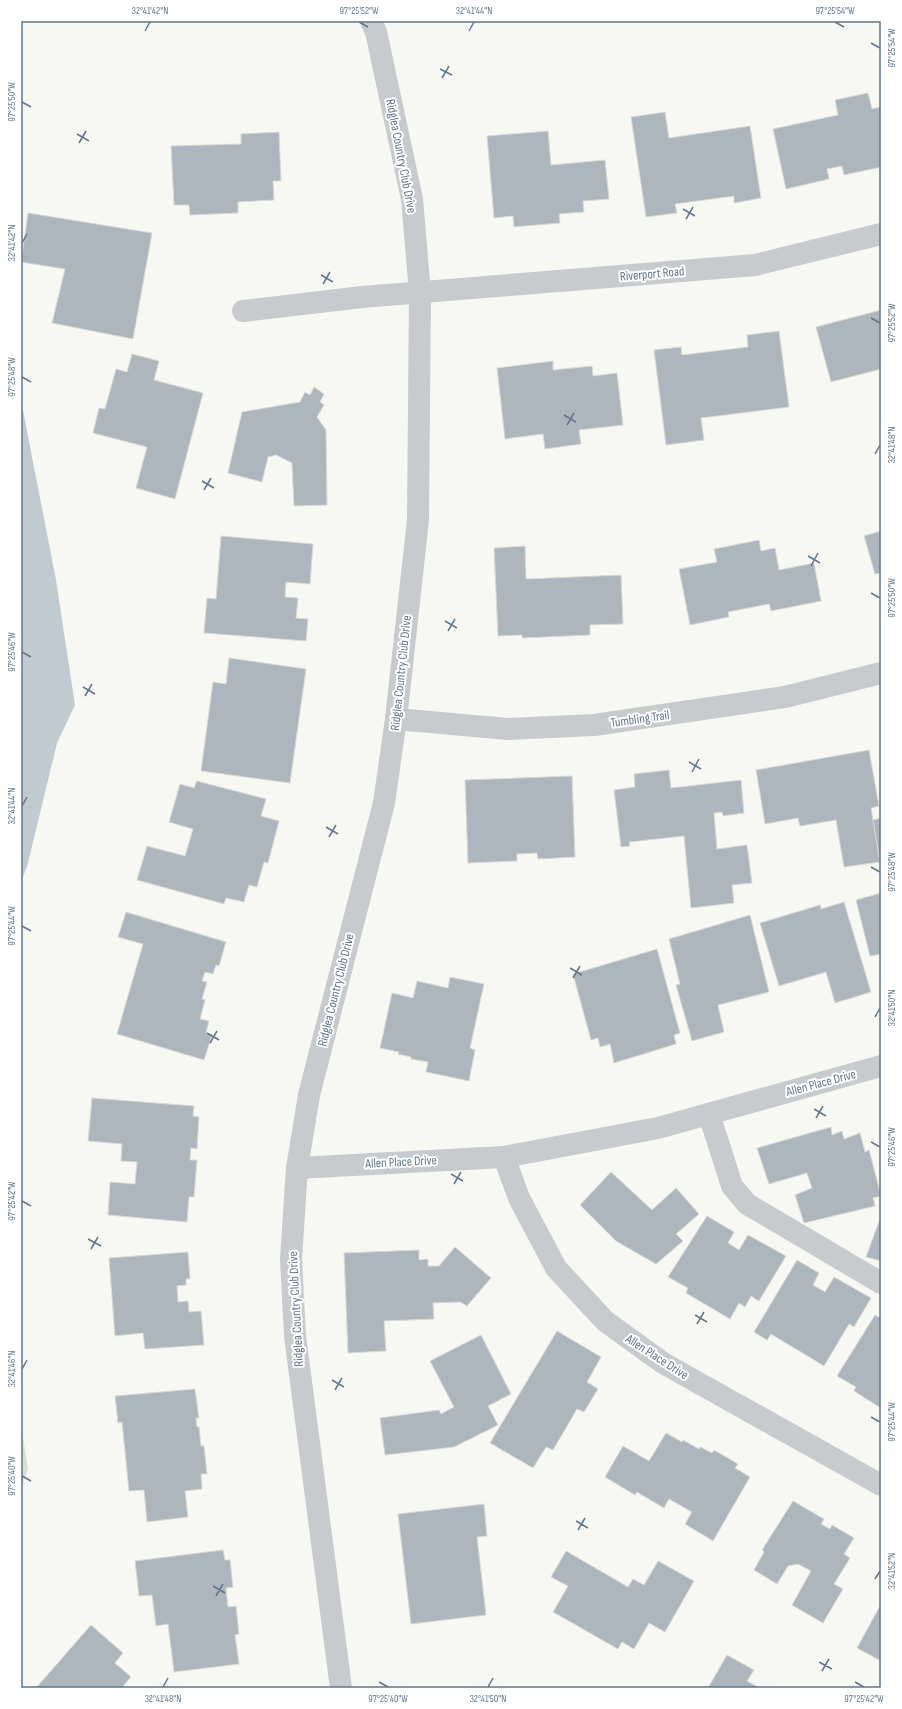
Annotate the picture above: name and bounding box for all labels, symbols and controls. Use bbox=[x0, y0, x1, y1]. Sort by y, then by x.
text: 32°41'42"N bbox=[132, 5, 168, 17]
text: 97°25'52"W bbox=[339, 5, 379, 17]
text: 32°41'44"N bbox=[456, 5, 492, 17]
text: 97°25'54"W bbox=[815, 5, 855, 17]
text: 97°25'54"W bbox=[886, 28, 898, 68]
text: 97°25'50"W bbox=[6, 82, 18, 122]
street label: Ridglea Country Club Drive bbox=[382, 98, 420, 214]
text: 32°41'42"N bbox=[6, 225, 18, 261]
street label: Riverport Road bbox=[619, 263, 685, 285]
text: 97°25'52"W bbox=[886, 303, 898, 343]
text: 97°25'48"W bbox=[6, 357, 18, 397]
text: 32°41'48"N bbox=[886, 427, 898, 463]
text: 97°25'50"W bbox=[886, 578, 898, 618]
street label: Ridglea Country Club Drive bbox=[387, 615, 415, 731]
text: 97°25'46"W bbox=[6, 632, 18, 672]
street label: Tumbling Trail bbox=[610, 707, 670, 731]
text: 32°41'44"N bbox=[6, 788, 18, 824]
text: 97°25'48"W bbox=[886, 852, 898, 892]
text: 97°25'44"W bbox=[6, 906, 18, 946]
street label: Ridglea Country Club Drive bbox=[314, 932, 358, 1048]
text: 32°41'50"N bbox=[886, 990, 898, 1026]
street label: Allen Place Drive bbox=[783, 1066, 858, 1100]
text: 97°25'46"W bbox=[886, 1127, 898, 1167]
street label: Allen Place Drive bbox=[364, 1152, 437, 1172]
text: 97°25'42"W bbox=[6, 1181, 18, 1221]
street label: Ridglea Country Club Drive bbox=[285, 1251, 307, 1367]
street label: Allen Place Drive bbox=[622, 1330, 691, 1383]
text: 32°41'46"N bbox=[6, 1351, 18, 1387]
text: 97°25'44"W bbox=[886, 1402, 898, 1442]
text: 97°25'40"W bbox=[6, 1456, 18, 1496]
text: 32°41'52"N bbox=[886, 1553, 898, 1589]
text: 32°41'48"N bbox=[145, 1693, 181, 1705]
text: 97°25'40"W bbox=[368, 1693, 408, 1705]
text: 32°41'50"N bbox=[470, 1693, 506, 1705]
text: 97°25'42"W bbox=[844, 1693, 884, 1705]

